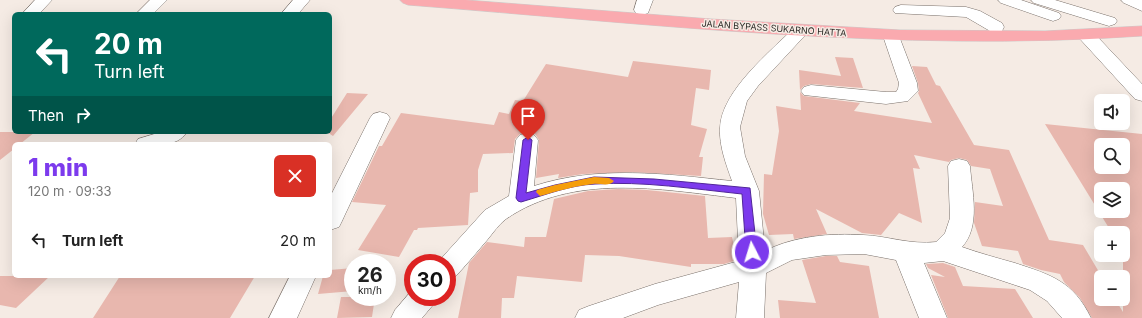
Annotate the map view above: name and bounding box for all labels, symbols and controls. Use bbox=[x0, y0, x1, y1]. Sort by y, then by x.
street label: JALAN BYPASS SUKARNO HATTA bbox=[701, 17, 847, 39]
text: 20 m bbox=[94, 27, 163, 61]
icon: left bbox=[28, 28, 80, 80]
text: Turn left bbox=[94, 61, 164, 82]
map controls bbox=[1094, 94, 1130, 306]
button: sound bbox=[1094, 94, 1130, 130]
pin bbox=[511, 99, 545, 140]
icon: right bbox=[72, 104, 94, 126]
icon: arrive bbox=[517, 105, 539, 127]
text: Then bbox=[28, 106, 64, 125]
button: search bbox=[1094, 138, 1130, 174]
text: 1 min bbox=[28, 153, 88, 182]
button: close bbox=[274, 155, 316, 197]
button: layers bbox=[1094, 182, 1130, 218]
text: 120 m · 09:33 bbox=[28, 183, 112, 199]
button: + bbox=[1094, 226, 1130, 262]
icon: left bbox=[28, 229, 50, 251]
text: Turn left bbox=[62, 231, 123, 250]
text: 20 m bbox=[280, 231, 316, 250]
position arrow bbox=[731, 231, 773, 273]
speed limit sign: 30 bbox=[404, 254, 456, 306]
text: 26 bbox=[357, 263, 383, 287]
button: − bbox=[1094, 270, 1130, 306]
text: km/h bbox=[358, 284, 382, 296]

